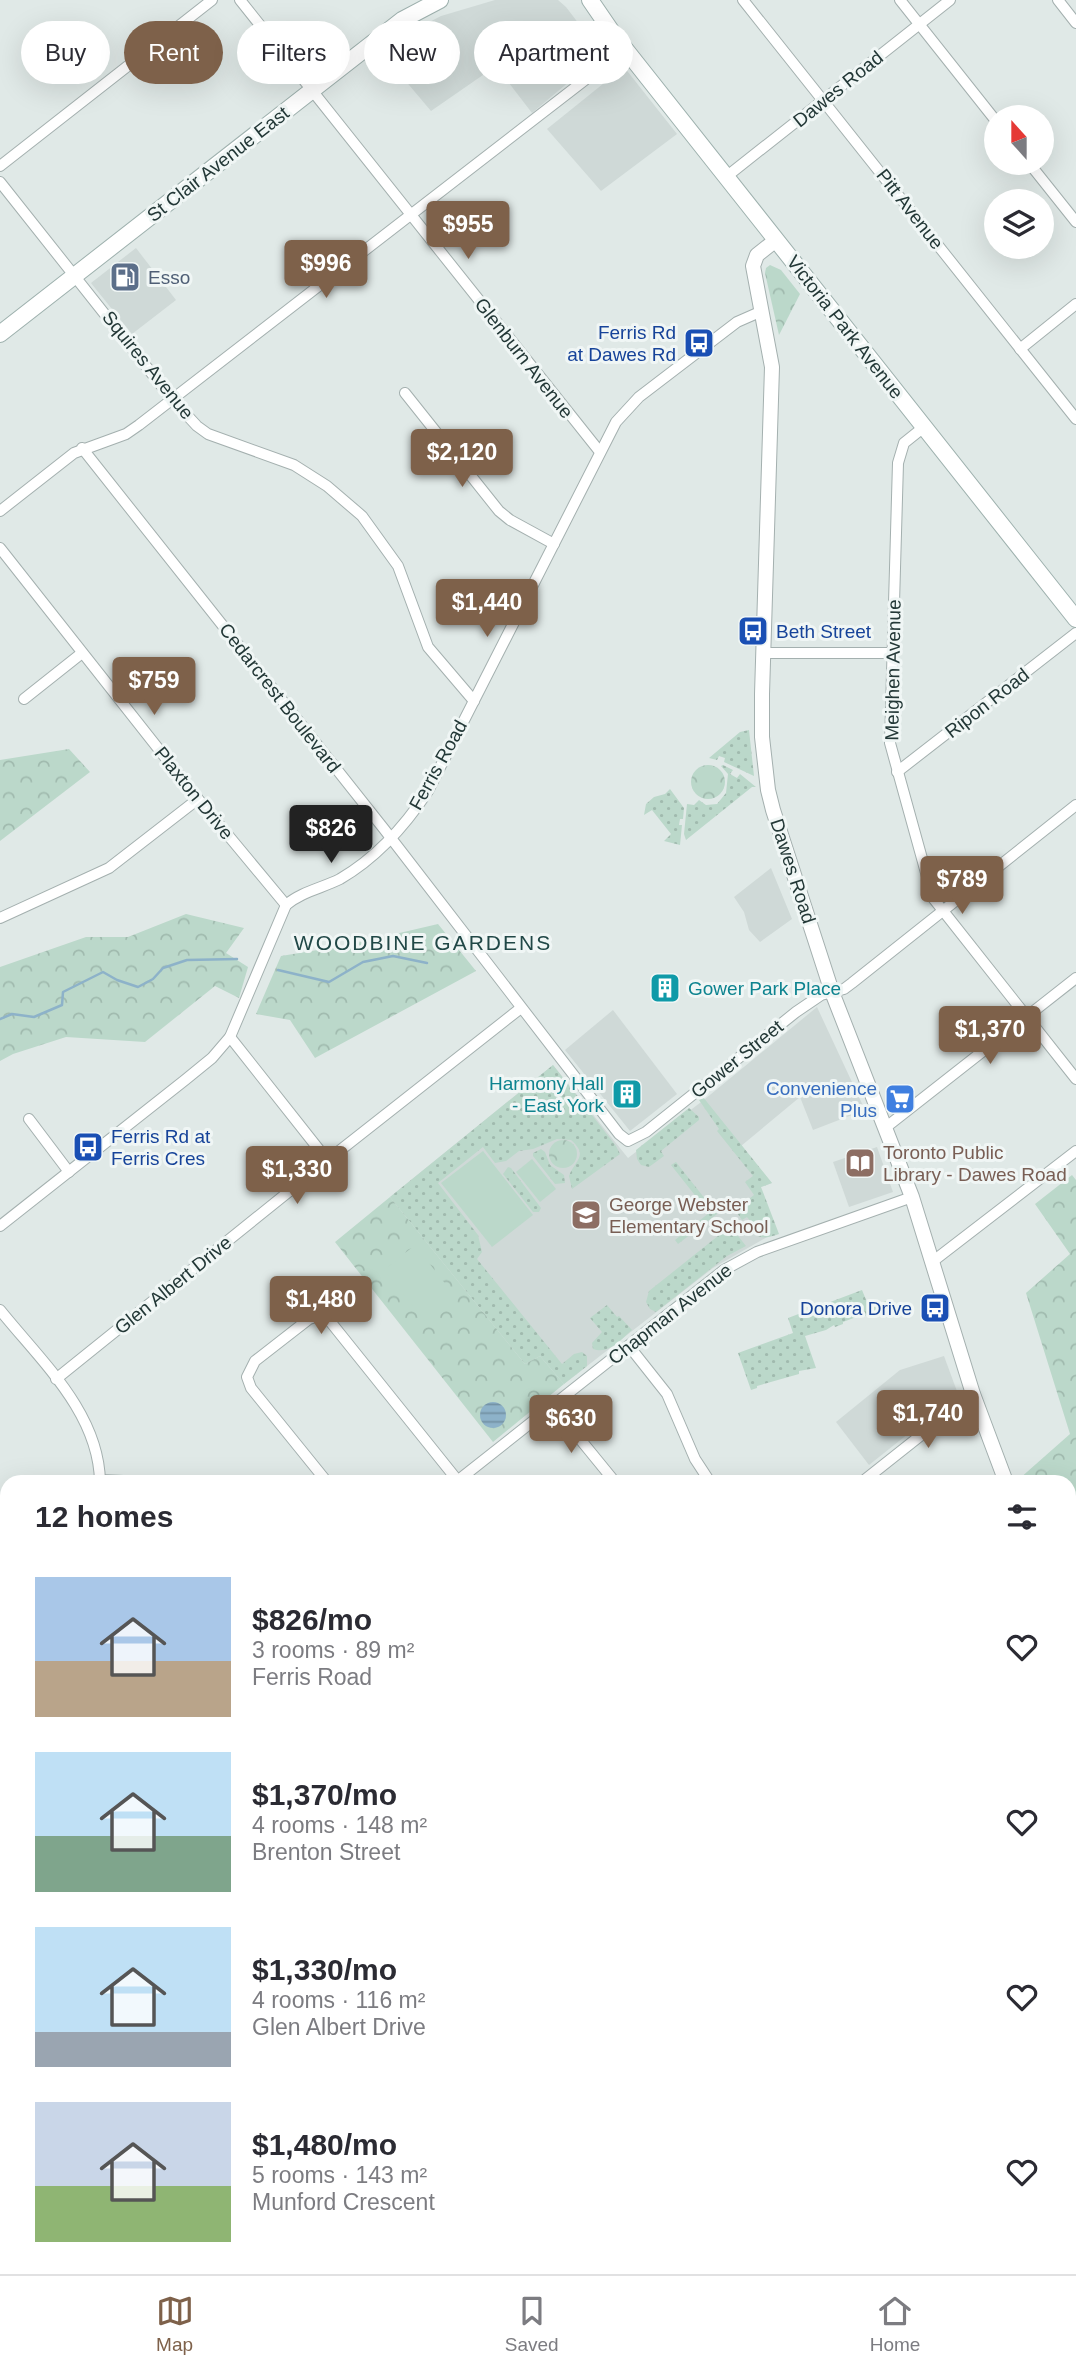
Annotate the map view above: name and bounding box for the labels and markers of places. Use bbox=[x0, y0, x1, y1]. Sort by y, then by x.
pin: $955 bbox=[427, 202, 509, 261]
pin: $996 bbox=[285, 240, 367, 300]
fuel station icon: Esso bbox=[108, 260, 142, 294]
place label: Esso bbox=[148, 267, 190, 288]
place label: Ferris Rd at Dawes Rd bbox=[567, 322, 676, 365]
bus stop icon: Ferris Rd at Dawes Rd bbox=[682, 326, 716, 360]
pin: $2,120 bbox=[405, 430, 519, 489]
pin: $1,440 bbox=[430, 580, 544, 639]
bus stop icon: Beth Street bbox=[736, 614, 770, 648]
place label: Beth Street bbox=[776, 621, 872, 642]
pin: $759 bbox=[113, 658, 195, 717]
pin: $826 bbox=[290, 806, 372, 865]
pin: $789 bbox=[921, 856, 1003, 916]
building icon: Gower Park Place bbox=[648, 971, 682, 1005]
place label: Gower Park Place bbox=[688, 978, 841, 999]
pin: $1,370 bbox=[933, 1006, 1047, 1066]
place label: Harmony Hall - East York bbox=[489, 1073, 604, 1116]
building icon: Harmony Hall - East York bbox=[610, 1077, 644, 1111]
place label: Convenience Plus bbox=[766, 1078, 877, 1121]
supermarket icon: Convenience Plus bbox=[883, 1082, 917, 1116]
place label: Ferris Rd at Ferris Cres bbox=[111, 1126, 211, 1169]
bus stop icon: Ferris Rd at Ferris Cres bbox=[71, 1130, 105, 1164]
place label: Toronto Public Library - Dawes Road bbox=[883, 1142, 1067, 1185]
pin: $1,330 bbox=[240, 1146, 354, 1206]
library icon: Toronto Public Library - Dawes Road bbox=[843, 1146, 877, 1180]
place label: George Webster Elementary School bbox=[609, 1194, 768, 1237]
school or university icon: George Webster Elementary School bbox=[569, 1198, 603, 1232]
pin: $1,480 bbox=[264, 1276, 378, 1336]
bus stop icon: Donora Drive bbox=[918, 1291, 952, 1325]
place label: Donora Drive bbox=[800, 1298, 912, 1319]
pin: $1,740 bbox=[871, 1390, 985, 1450]
pin: $630 bbox=[530, 1396, 612, 1455]

